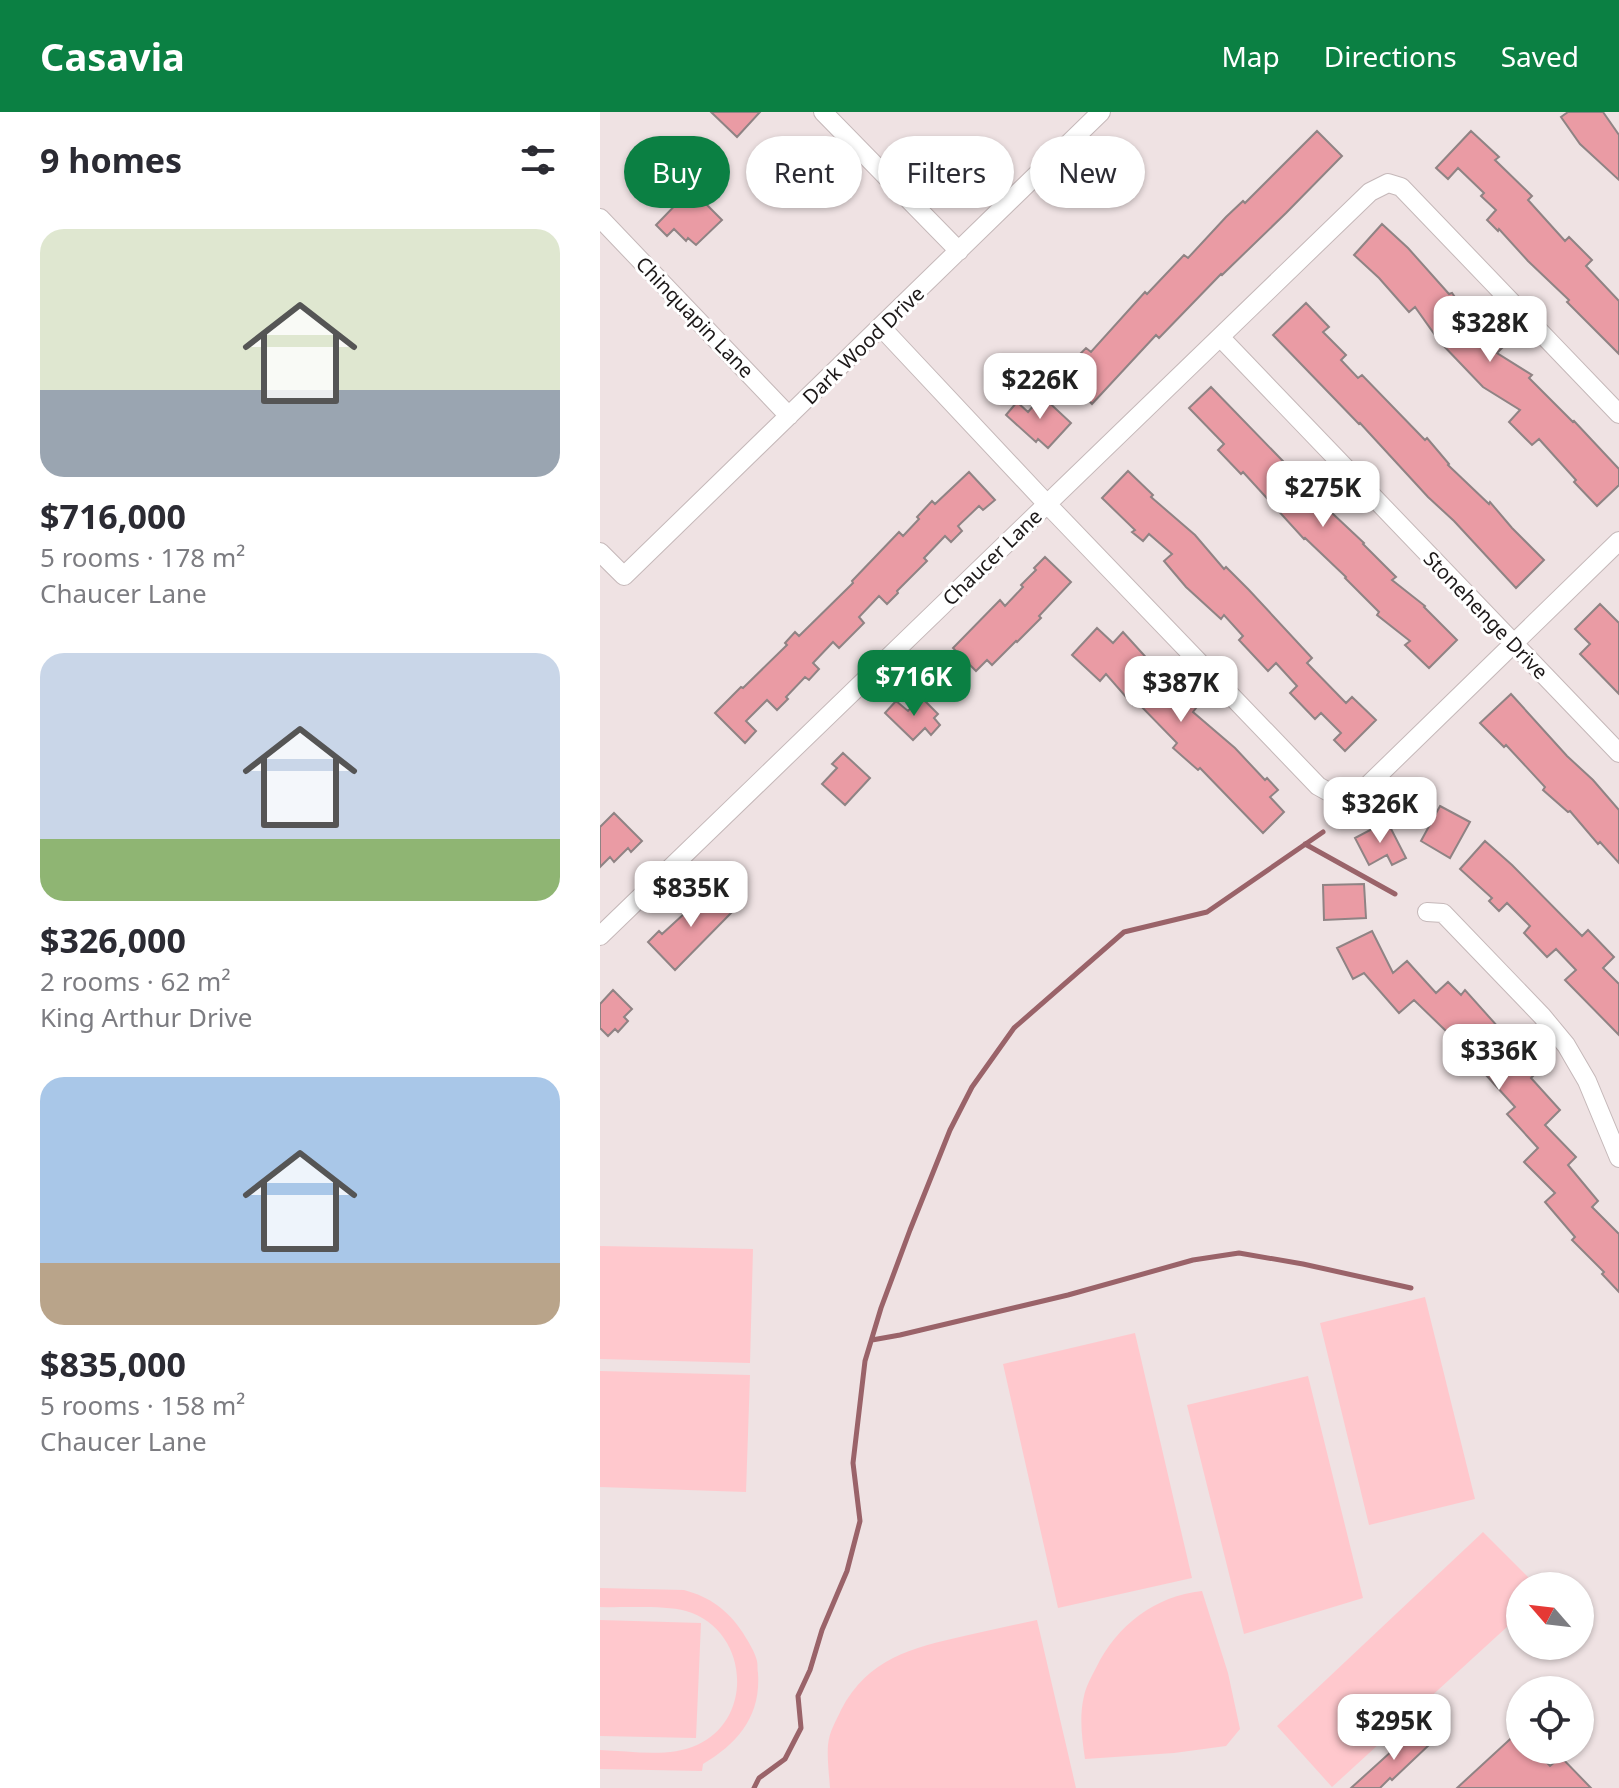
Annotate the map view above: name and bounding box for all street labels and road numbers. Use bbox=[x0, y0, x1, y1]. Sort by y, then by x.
street label: Chinquapin Lane bbox=[630, 251, 760, 383]
street label: Dark Wood Drive bbox=[796, 280, 930, 410]
street label: Chaucer Lane bbox=[936, 503, 1048, 611]
street label: Stonehenge Drive bbox=[1418, 545, 1554, 685]

